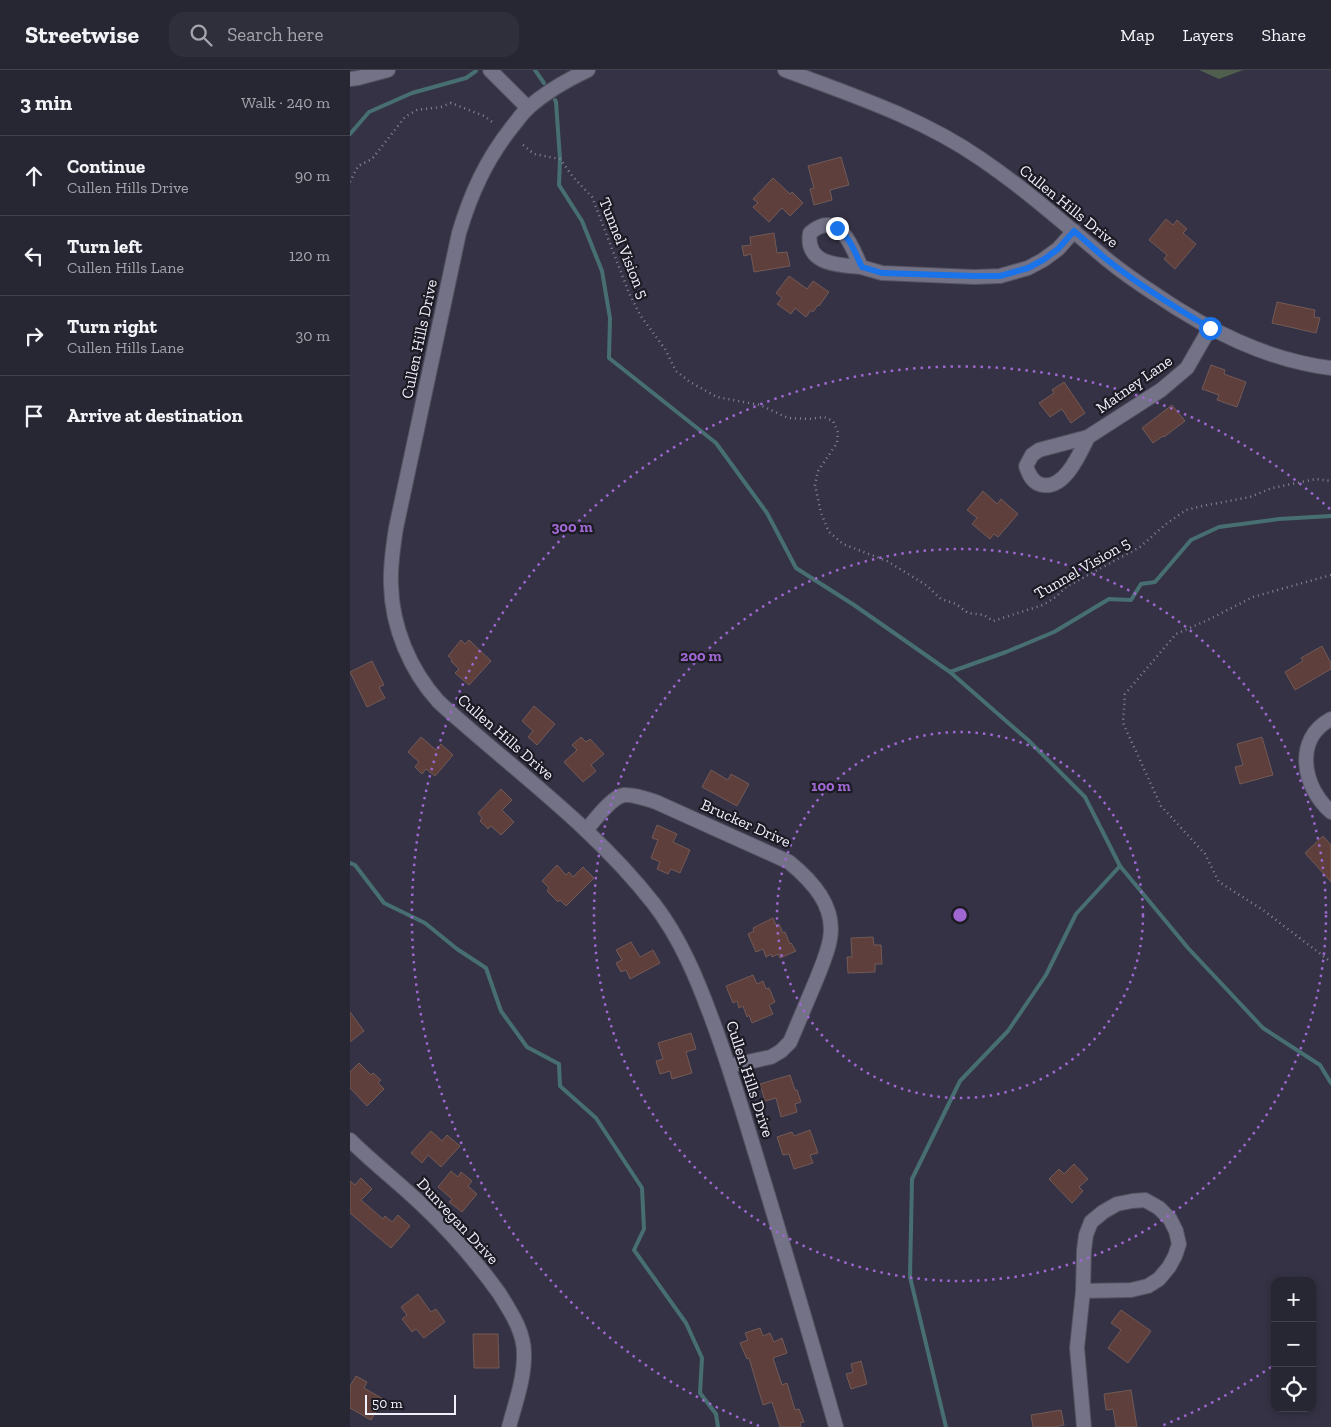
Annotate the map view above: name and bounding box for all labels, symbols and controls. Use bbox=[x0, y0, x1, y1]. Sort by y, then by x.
search box bbox=[169, 12, 519, 57]
text: Streetwise bbox=[25, 20, 139, 49]
icon: search bbox=[187, 21, 215, 49]
text: Search here bbox=[227, 23, 323, 46]
text: Map bbox=[1120, 24, 1155, 46]
text: Layers bbox=[1183, 24, 1234, 46]
text: Share bbox=[1262, 24, 1306, 46]
text: 3 min bbox=[20, 90, 72, 115]
text: Walk · 240 m bbox=[241, 93, 330, 112]
text: Continue bbox=[67, 155, 145, 178]
street label: Cullen Hills Drive bbox=[1016, 160, 1122, 252]
icon: ahead bbox=[20, 162, 48, 190]
text: 90 m bbox=[295, 166, 330, 185]
text: Cullen Hills Drive bbox=[67, 178, 189, 197]
street label: Tunnel Vision 5 bbox=[595, 195, 653, 301]
route end bbox=[826, 217, 849, 240]
text: Turn left bbox=[67, 235, 142, 258]
icon: left bbox=[20, 242, 48, 270]
text: 120 m bbox=[289, 246, 330, 265]
text: Cullen Hills Lane bbox=[67, 258, 184, 277]
street label: Cullen Hills Drive bbox=[397, 278, 441, 400]
text: Turn right bbox=[67, 315, 157, 338]
route start bbox=[1199, 317, 1222, 340]
icon: right bbox=[20, 322, 48, 350]
text: 30 m bbox=[296, 326, 330, 345]
text: Cullen Hills Lane bbox=[67, 338, 184, 357]
street label: Matney Lane bbox=[1092, 351, 1176, 417]
icon: arrive bbox=[20, 402, 48, 430]
text: Arrive at destination bbox=[67, 404, 243, 427]
text: 300 m bbox=[551, 518, 593, 536]
street label: Tunnel Vision 5 bbox=[1031, 533, 1133, 603]
text: 200 m bbox=[680, 647, 722, 665]
street label: Cullen Hills Drive bbox=[454, 690, 558, 784]
text: 100 m bbox=[811, 777, 851, 795]
street label: Brucker Drive bbox=[698, 795, 794, 851]
centre of rings bbox=[951, 906, 969, 924]
street label: Cullen Hills Drive bbox=[722, 1018, 778, 1140]
street label: Dunvegan Drive bbox=[413, 1174, 503, 1268]
map controls bbox=[1271, 1277, 1316, 1412]
button: + bbox=[1271, 1277, 1316, 1322]
button: − bbox=[1271, 1322, 1316, 1367]
button: locate bbox=[1271, 1367, 1316, 1412]
scale bar bbox=[365, 1392, 456, 1415]
text: 50 m bbox=[372, 1395, 403, 1412]

